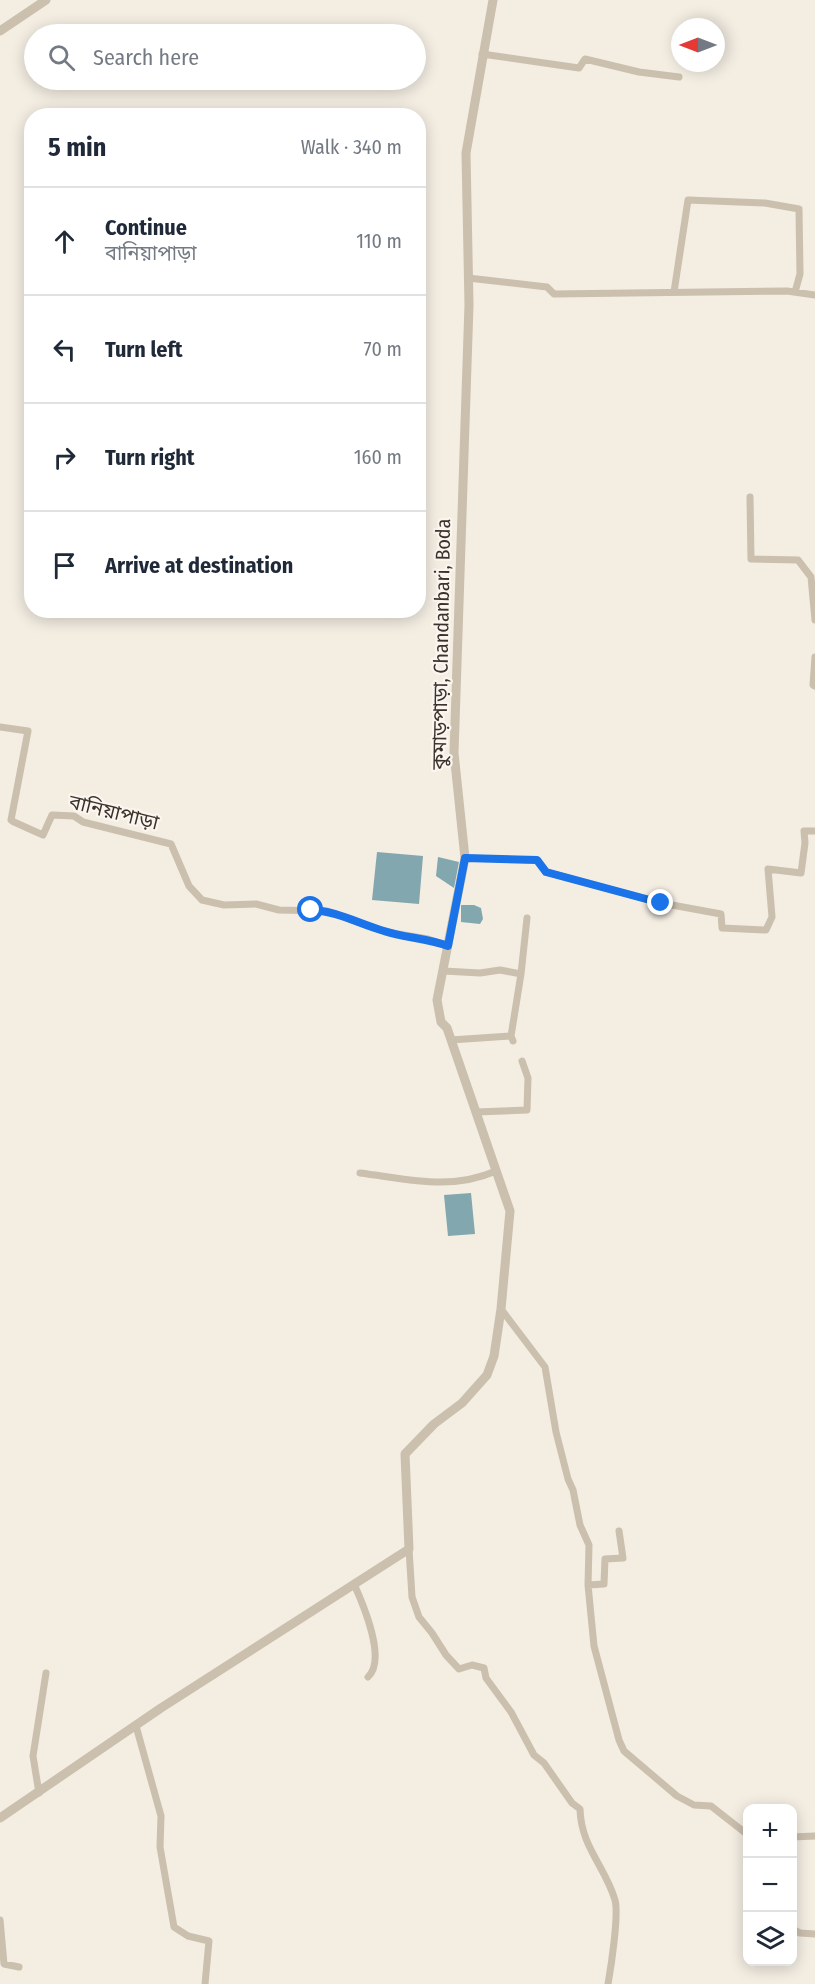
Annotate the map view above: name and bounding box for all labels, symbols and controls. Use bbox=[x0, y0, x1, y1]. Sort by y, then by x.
north arrow bbox=[671, 18, 725, 72]
search box bbox=[24, 24, 426, 90]
icon: search bbox=[45, 41, 78, 74]
text: Search here bbox=[93, 44, 199, 71]
text: 5 min bbox=[48, 132, 106, 163]
text: Walk · 340 m bbox=[301, 135, 402, 159]
text: Continue bbox=[105, 214, 187, 241]
icon: ahead bbox=[48, 225, 81, 258]
text: 110 m bbox=[356, 229, 402, 253]
text: বানিয়াপাড়া bbox=[105, 241, 197, 265]
icon: left bbox=[48, 333, 81, 366]
text: Turn left bbox=[105, 336, 183, 363]
text: 70 m bbox=[364, 337, 402, 361]
icon: right bbox=[48, 441, 81, 474]
text: Turn right bbox=[105, 444, 194, 471]
text: 160 m bbox=[354, 445, 402, 469]
street label: কুমাড়পাড়া, Chandanbari, Boda bbox=[427, 518, 455, 771]
icon: arrive bbox=[48, 549, 81, 582]
text: Arrive at destination bbox=[105, 552, 293, 579]
street label: বানিয়াপাড়া bbox=[66, 789, 162, 835]
route end bbox=[647, 889, 673, 915]
route start bbox=[297, 896, 323, 922]
map controls bbox=[743, 1804, 797, 1966]
button: + bbox=[743, 1804, 797, 1858]
button: − bbox=[743, 1858, 797, 1912]
button: layers bbox=[743, 1912, 797, 1966]

